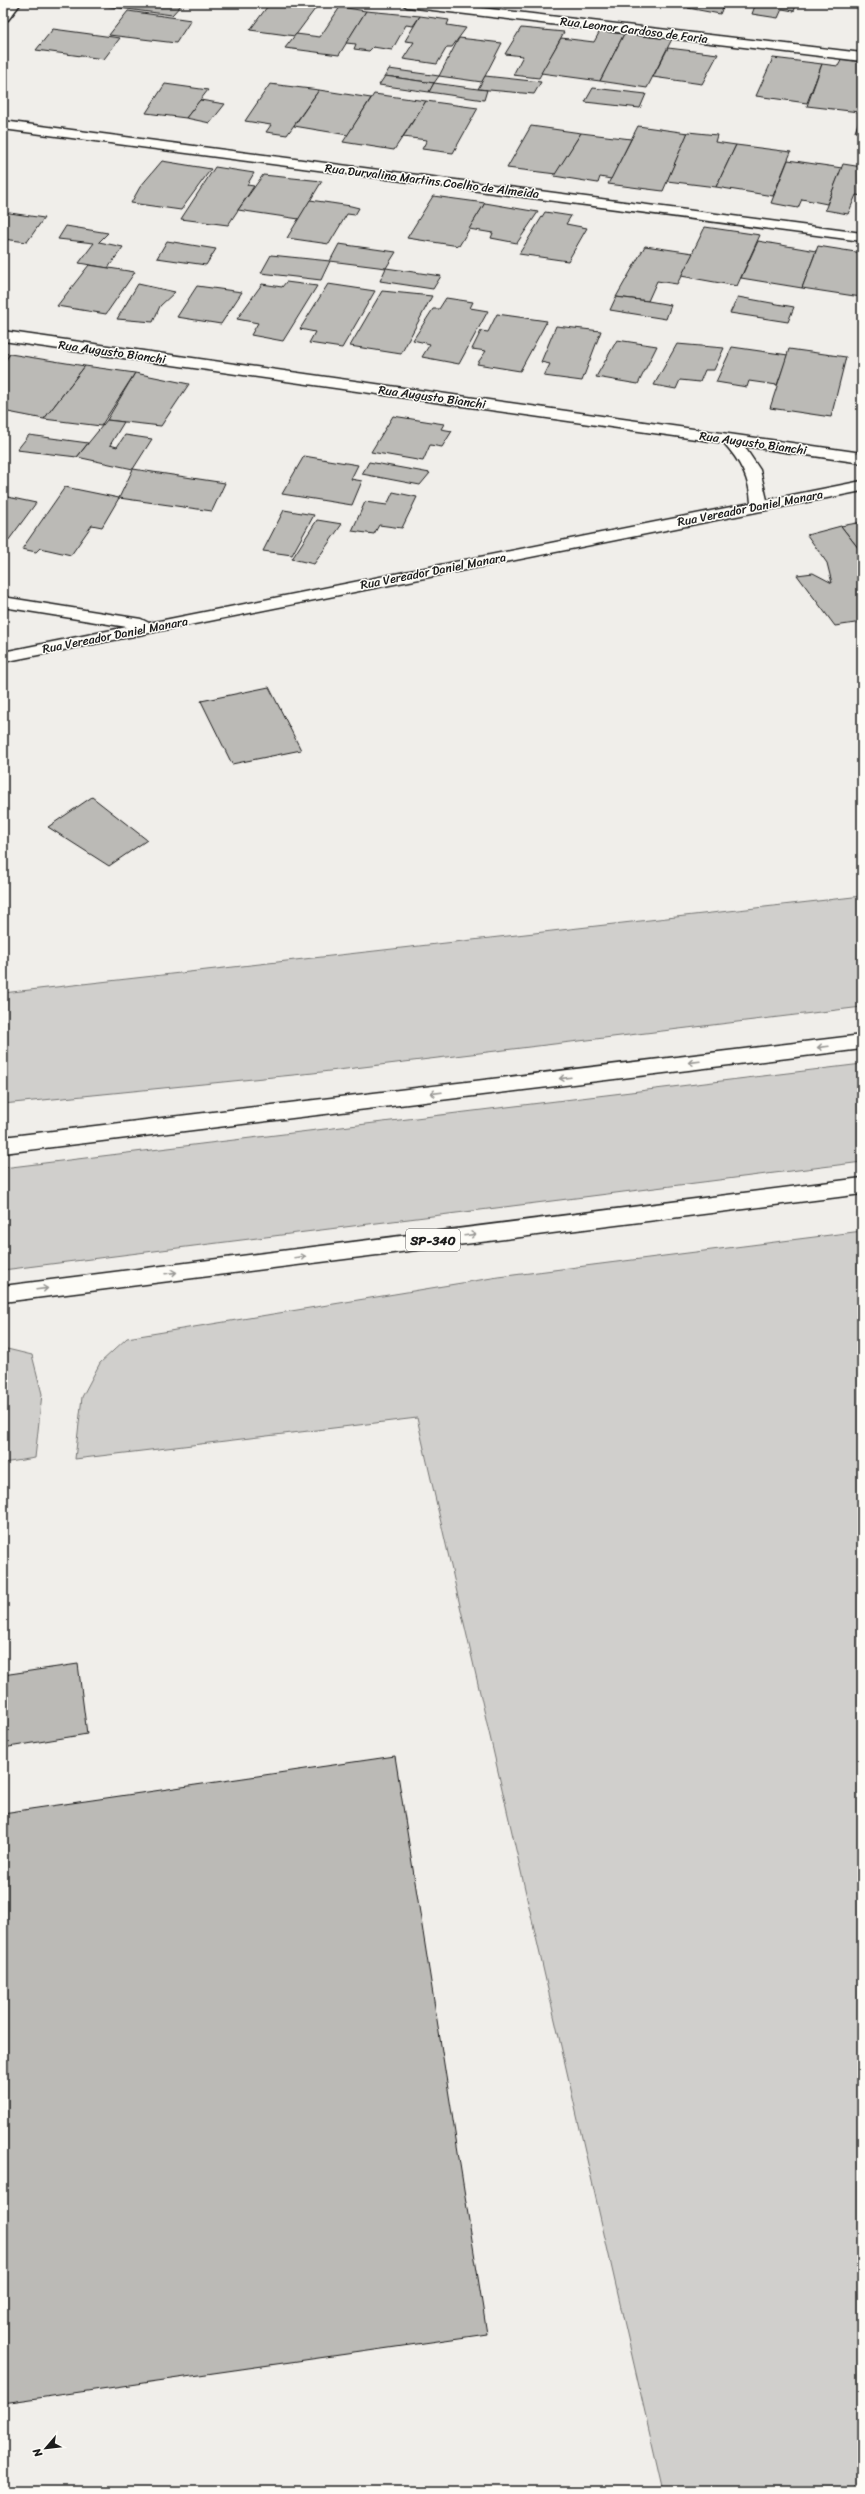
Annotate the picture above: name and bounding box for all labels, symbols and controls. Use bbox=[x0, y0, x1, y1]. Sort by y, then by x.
street label: Rua Leonor Cardoso de Faria bbox=[559, 10, 709, 50]
street label: Rua Durvalina Martins Coelho de Almeida bbox=[324, 157, 540, 205]
street label: Rua Augusto Bianchi bbox=[57, 334, 168, 371]
street label: Rua Augusto Bianchi bbox=[377, 379, 488, 416]
street label: Rua Augusto Bianchi bbox=[698, 425, 809, 462]
street label: Rua Vereador Daniel Manara bbox=[675, 483, 825, 533]
street label: Rua Vereador Daniel Manara bbox=[358, 546, 508, 596]
street label: Rua Vereador Daniel Manara bbox=[40, 610, 190, 660]
one-way arrow bbox=[817, 1043, 830, 1051]
one-way arrow bbox=[688, 1059, 701, 1066]
one-way arrow bbox=[559, 1074, 572, 1082]
one-way arrow bbox=[430, 1089, 443, 1097]
road number: SP-340 bbox=[406, 1229, 460, 1251]
one-way arrow bbox=[463, 1231, 476, 1239]
one-way arrow bbox=[293, 1253, 306, 1260]
one-way arrow bbox=[164, 1269, 177, 1276]
one-way arrow bbox=[35, 1285, 48, 1293]
north arrow bbox=[26, 2428, 66, 2468]
text: N bbox=[27, 2444, 48, 2461]

